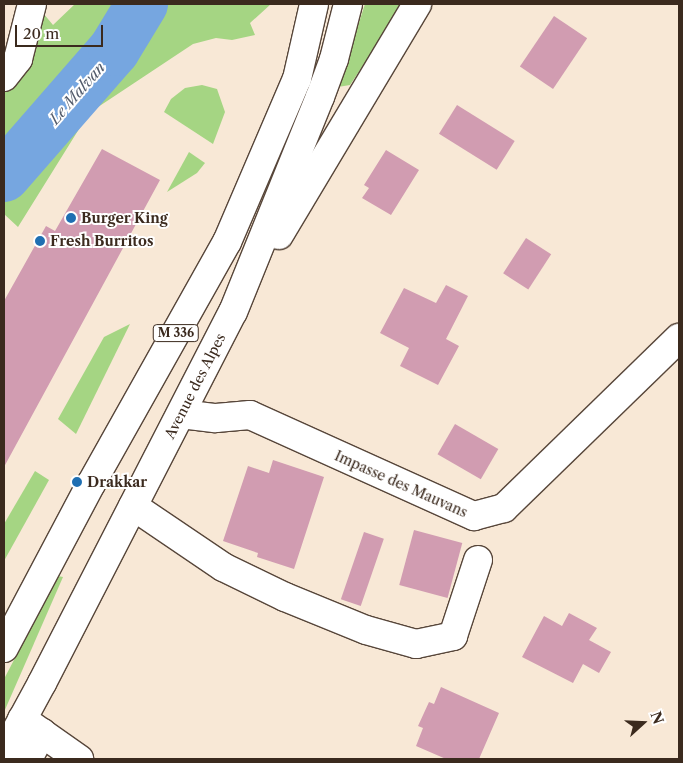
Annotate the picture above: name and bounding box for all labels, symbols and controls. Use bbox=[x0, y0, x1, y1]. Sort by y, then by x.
scale bar bbox=[18, 15, 105, 47]
text: 20 m bbox=[23, 24, 59, 43]
water label: Le Malvan bbox=[45, 58, 109, 128]
place label: Burger King bbox=[81, 210, 168, 226]
marker: Burger King bbox=[65, 212, 77, 224]
place label: Fresh Burritos bbox=[50, 233, 153, 249]
marker: Fresh Burritos bbox=[34, 235, 46, 247]
road number: M 336 bbox=[152, 323, 200, 342]
street label: Avenue des Alpes bbox=[161, 330, 229, 442]
street label: Impasse des Mauvans bbox=[332, 447, 470, 521]
place label: Drakkar bbox=[87, 474, 147, 490]
marker: Drakkar bbox=[71, 476, 83, 488]
north arrow bbox=[618, 698, 668, 748]
text: N bbox=[647, 709, 668, 727]

